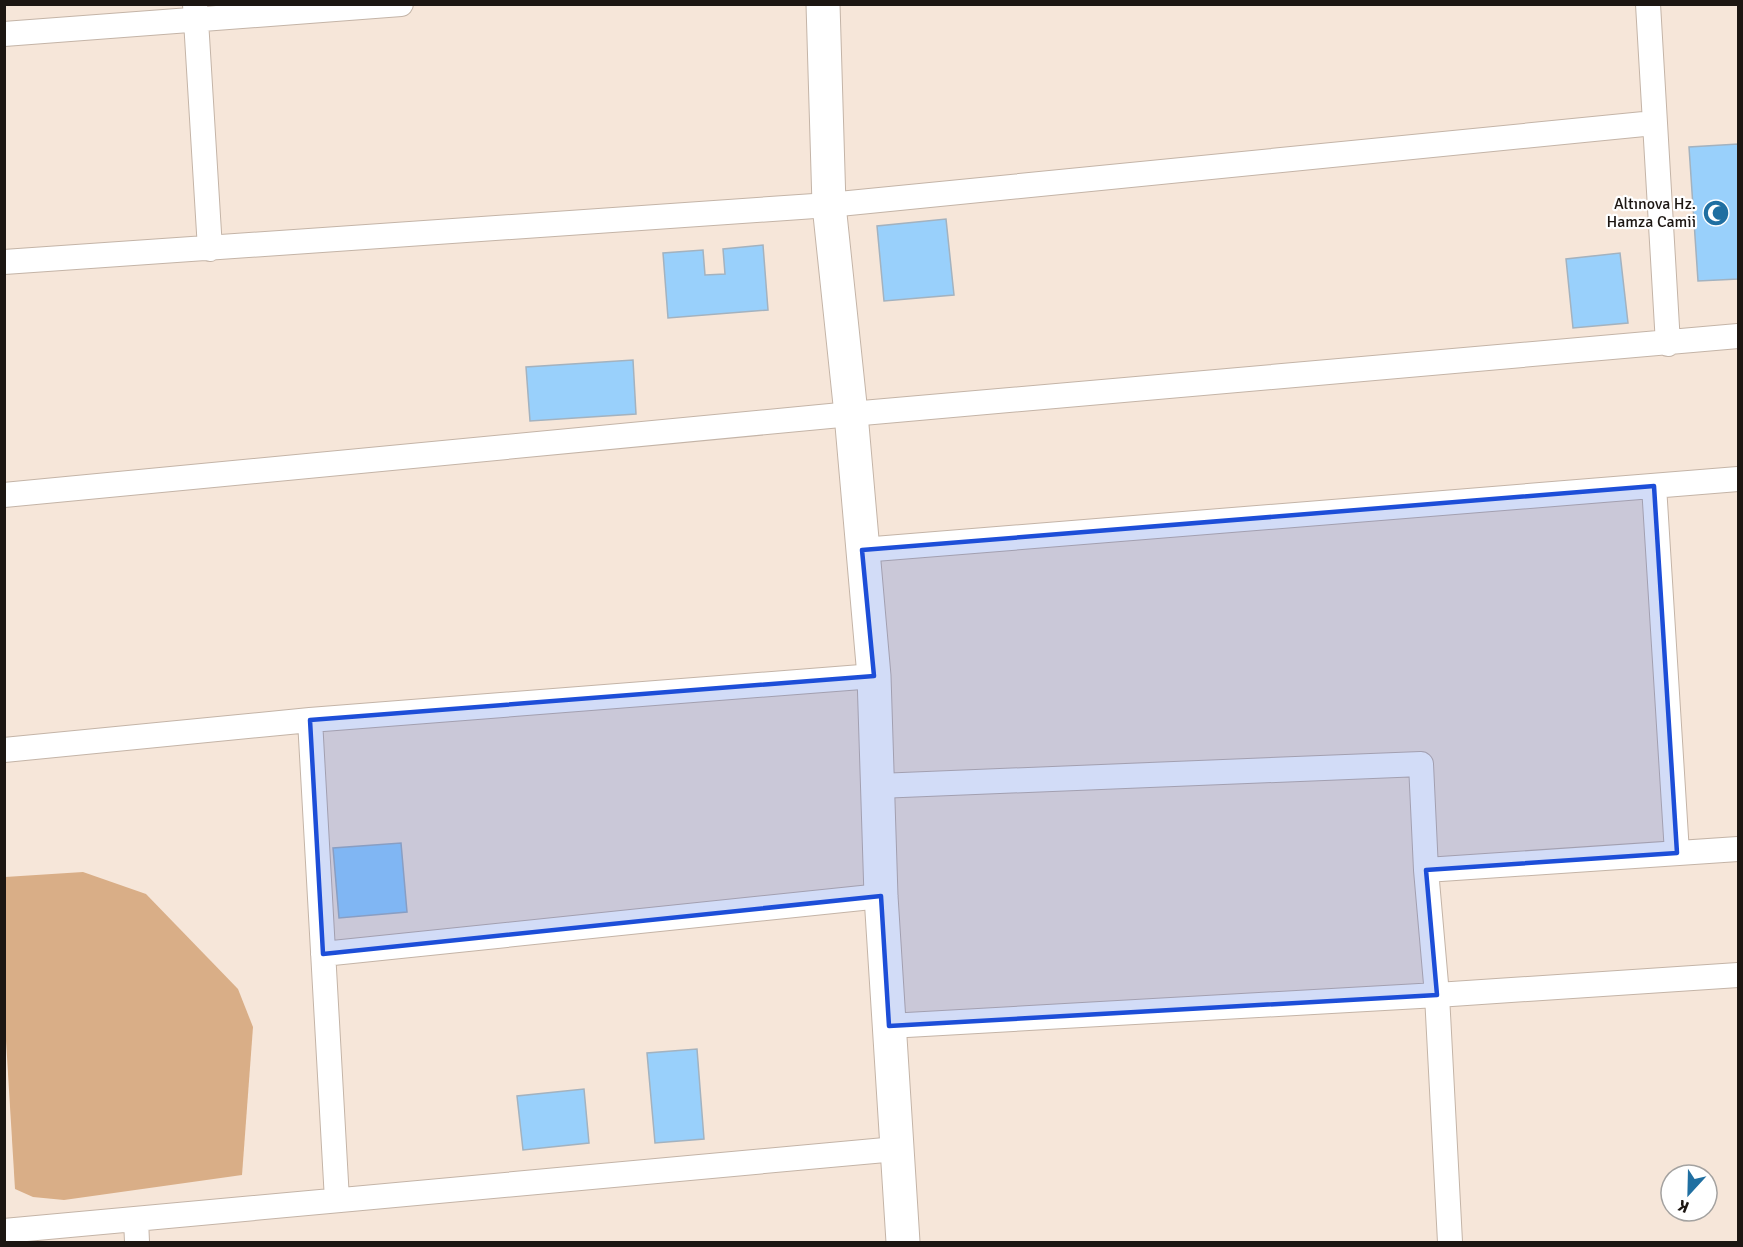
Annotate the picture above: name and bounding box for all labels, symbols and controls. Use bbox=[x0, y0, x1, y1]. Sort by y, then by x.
place label: Altınova Hz. Hamza Camii bbox=[1606, 194, 1696, 232]
mosque icon: Altınova Hz. Hamza Camii bbox=[1701, 198, 1731, 228]
north arrow bbox=[1659, 1163, 1719, 1223]
text: K bbox=[1675, 1195, 1692, 1217]

